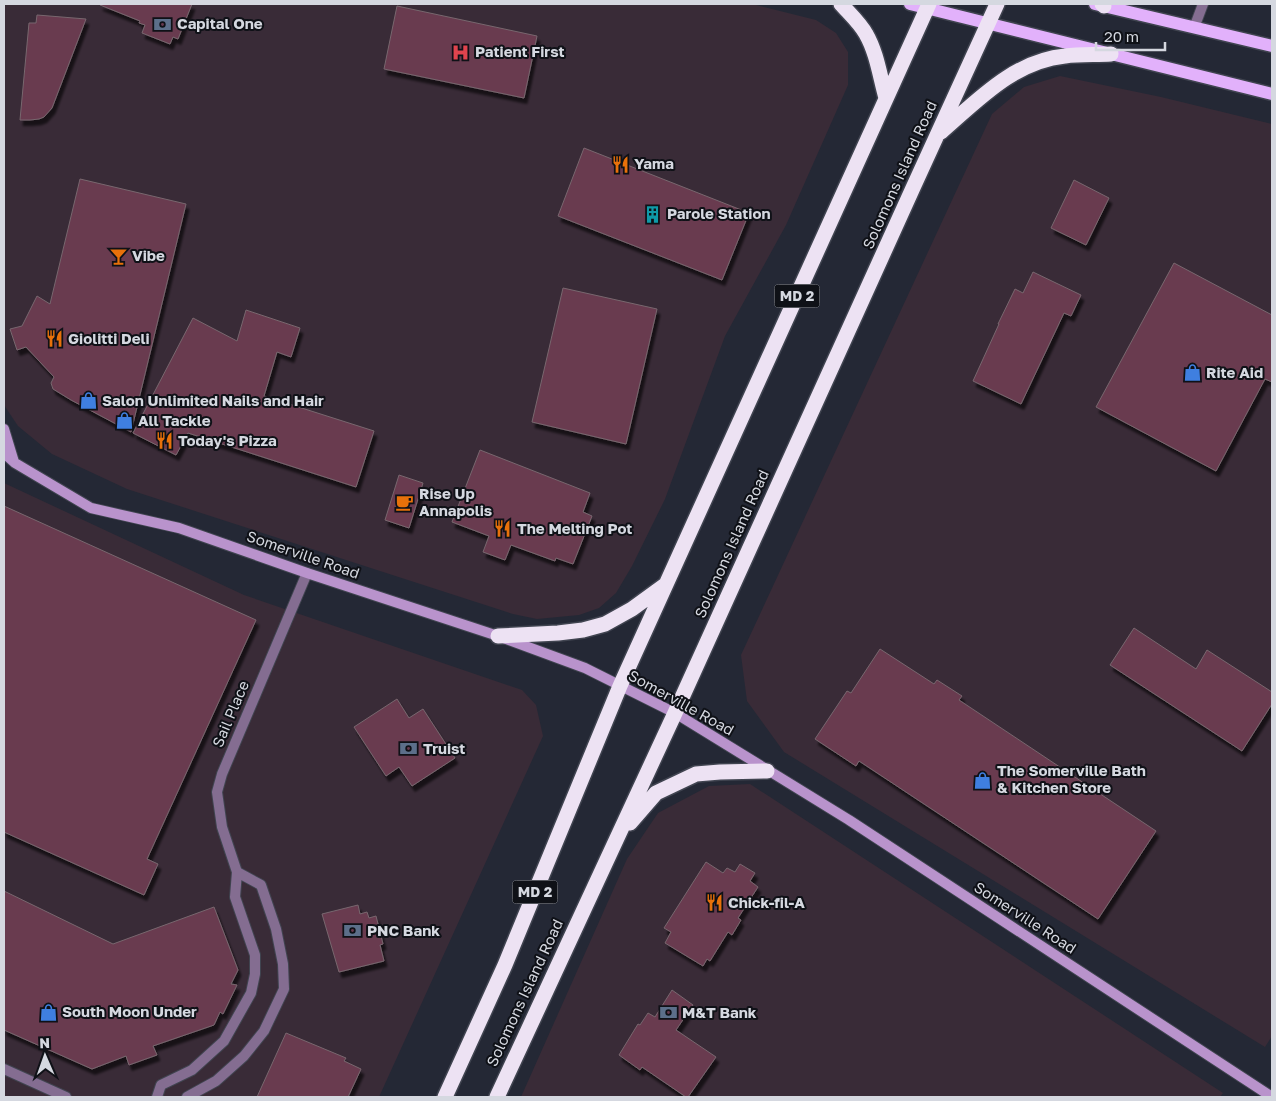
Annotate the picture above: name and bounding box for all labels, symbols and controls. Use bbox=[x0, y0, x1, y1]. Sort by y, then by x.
bank icon: Capital One bbox=[153, 14, 173, 34]
place label: Capital One bbox=[177, 14, 263, 32]
scale bar bbox=[1096, 20, 1165, 52]
text: 20 m bbox=[1104, 27, 1139, 45]
hospital icon: Patient First bbox=[451, 42, 471, 62]
place label: Patient First bbox=[475, 42, 565, 60]
street label: Solomons Island Road bbox=[858, 98, 940, 251]
restaurant icon: Yama bbox=[610, 154, 630, 174]
place label: Yama bbox=[634, 154, 674, 172]
building icon: Parole Station bbox=[643, 204, 663, 224]
place label: Parole Station bbox=[667, 204, 771, 222]
bar icon: Vibe bbox=[108, 246, 128, 266]
place label: Vibe bbox=[132, 246, 165, 264]
road number: MD 2 bbox=[774, 284, 820, 308]
restaurant icon: Giolitti Deli bbox=[44, 329, 64, 349]
place label: Giolitti Deli bbox=[68, 329, 150, 347]
shop icon: Rite Aid bbox=[1182, 363, 1202, 383]
place label: Rite Aid bbox=[1206, 363, 1263, 381]
shop icon: Salon Unlimited Nails and Hair bbox=[78, 391, 98, 411]
place label: Salon Unlimited Nails and Hair bbox=[102, 391, 324, 409]
shop icon: All Tackle bbox=[114, 411, 134, 431]
place label: All Tackle bbox=[138, 411, 211, 429]
restaurant icon: Today's Pizza bbox=[154, 431, 174, 451]
place label: Today's Pizza bbox=[178, 431, 277, 449]
street label: Solomons Island Road bbox=[690, 467, 772, 620]
place label: Rise Up Annapolis bbox=[419, 484, 492, 519]
cafe icon: Rise Up Annapolis bbox=[395, 493, 415, 513]
restaurant icon: The Melting Pot bbox=[493, 519, 513, 539]
place label: The Melting Pot bbox=[517, 519, 632, 537]
street label: Somerville Road bbox=[245, 526, 362, 582]
street label: Somerville Road bbox=[626, 666, 737, 739]
street label: Sail Place bbox=[208, 677, 252, 750]
bank icon: Truist bbox=[399, 739, 419, 759]
place label: Truist bbox=[423, 739, 465, 757]
place label: The Somerville Bath & Kitchen Store bbox=[997, 761, 1146, 796]
shop icon: The Somerville Bath & Kitchen Store bbox=[973, 770, 993, 790]
street label: Somerville Road bbox=[971, 877, 1080, 957]
road number: MD 2 bbox=[512, 880, 558, 904]
restaurant icon: Chick-fil-A bbox=[704, 893, 724, 913]
place label: Chick-fil-A bbox=[728, 893, 805, 911]
street label: Solomons Island Road bbox=[482, 916, 566, 1069]
bank icon: PNC Bank bbox=[343, 921, 363, 941]
place label: PNC Bank bbox=[367, 921, 440, 939]
shop icon: South Moon Under bbox=[38, 1002, 58, 1022]
place label: South Moon Under bbox=[62, 1002, 197, 1020]
bank icon: M&T Bank bbox=[658, 1003, 678, 1023]
place label: M&T Bank bbox=[682, 1003, 757, 1021]
north arrow bbox=[20, 1031, 70, 1081]
text: N bbox=[39, 1034, 50, 1051]

